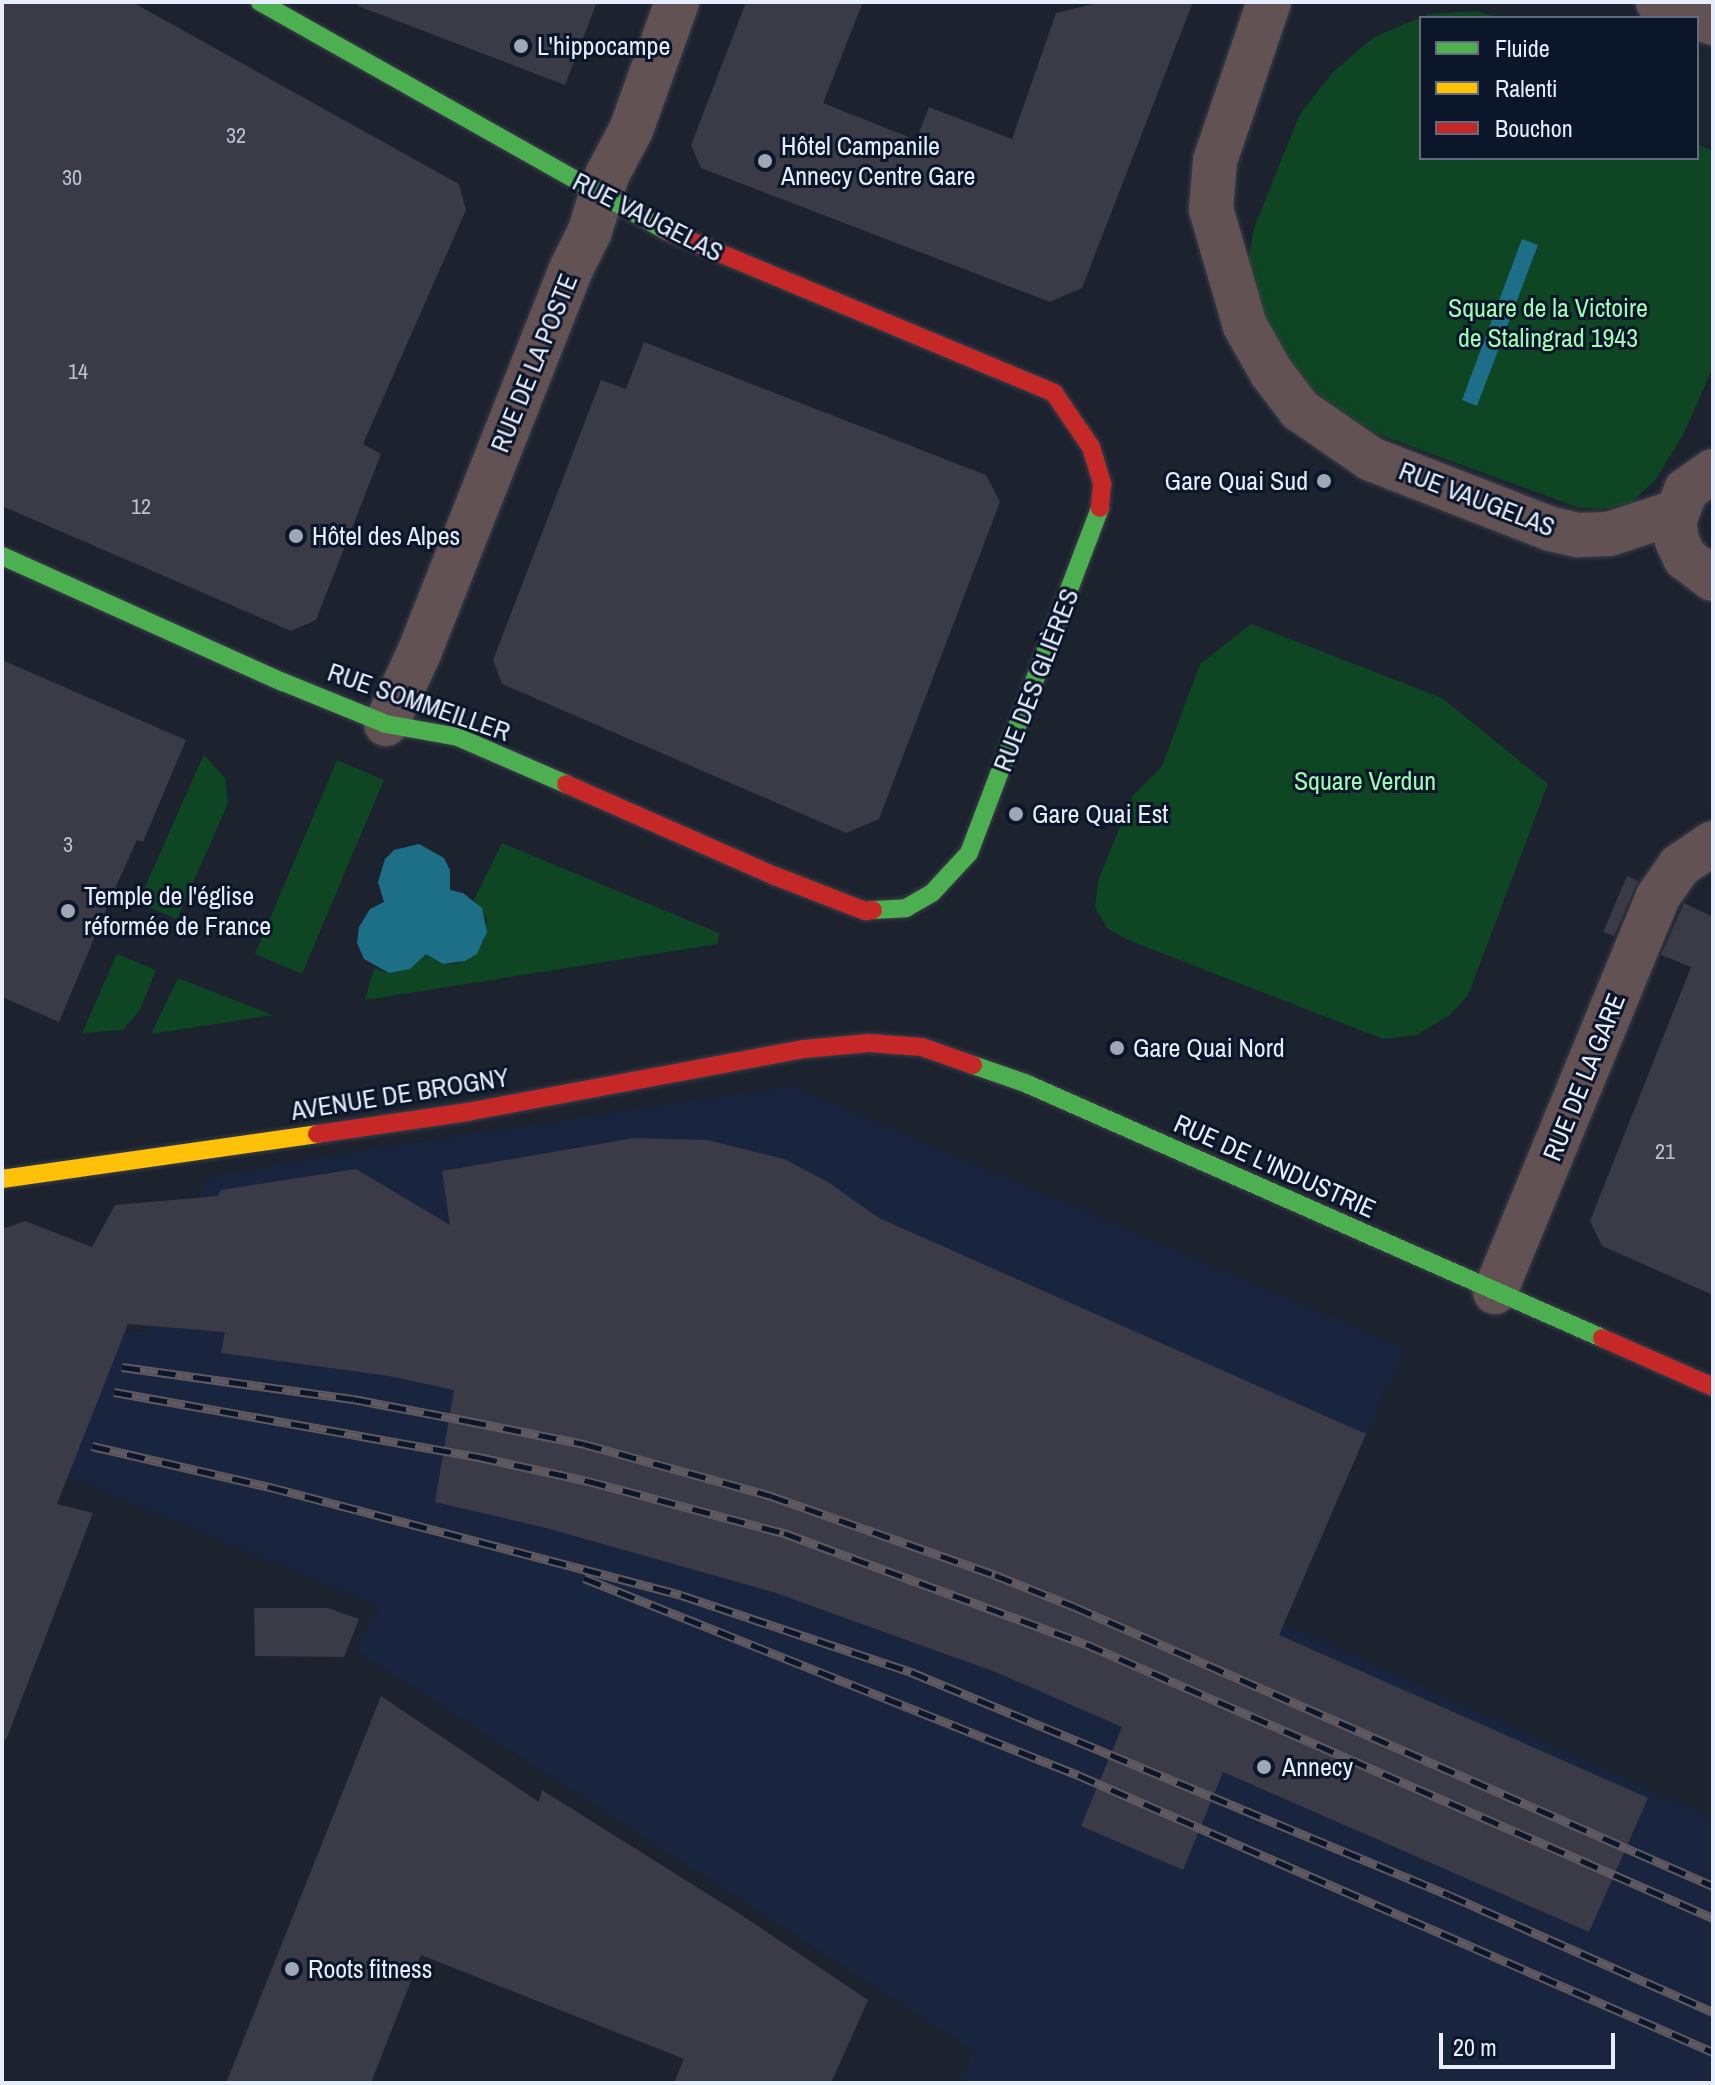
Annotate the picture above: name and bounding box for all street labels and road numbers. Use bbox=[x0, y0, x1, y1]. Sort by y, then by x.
street label: RUE VAUGELAS bbox=[568, 166, 728, 268]
street label: RUE DE LA POSTE bbox=[484, 269, 584, 457]
street label: RUE VAUGELAS bbox=[1395, 455, 1559, 543]
street label: RUE DES GLIÈRES bbox=[987, 584, 1085, 776]
street label: RUE SOMMEILLER bbox=[324, 656, 514, 748]
street label: RUE DE LA GARE bbox=[1536, 988, 1632, 1166]
street label: AVENUE DE BROGNY bbox=[289, 1061, 511, 1127]
street label: RUE DE L'INDUSTRIE bbox=[1169, 1108, 1381, 1224]

